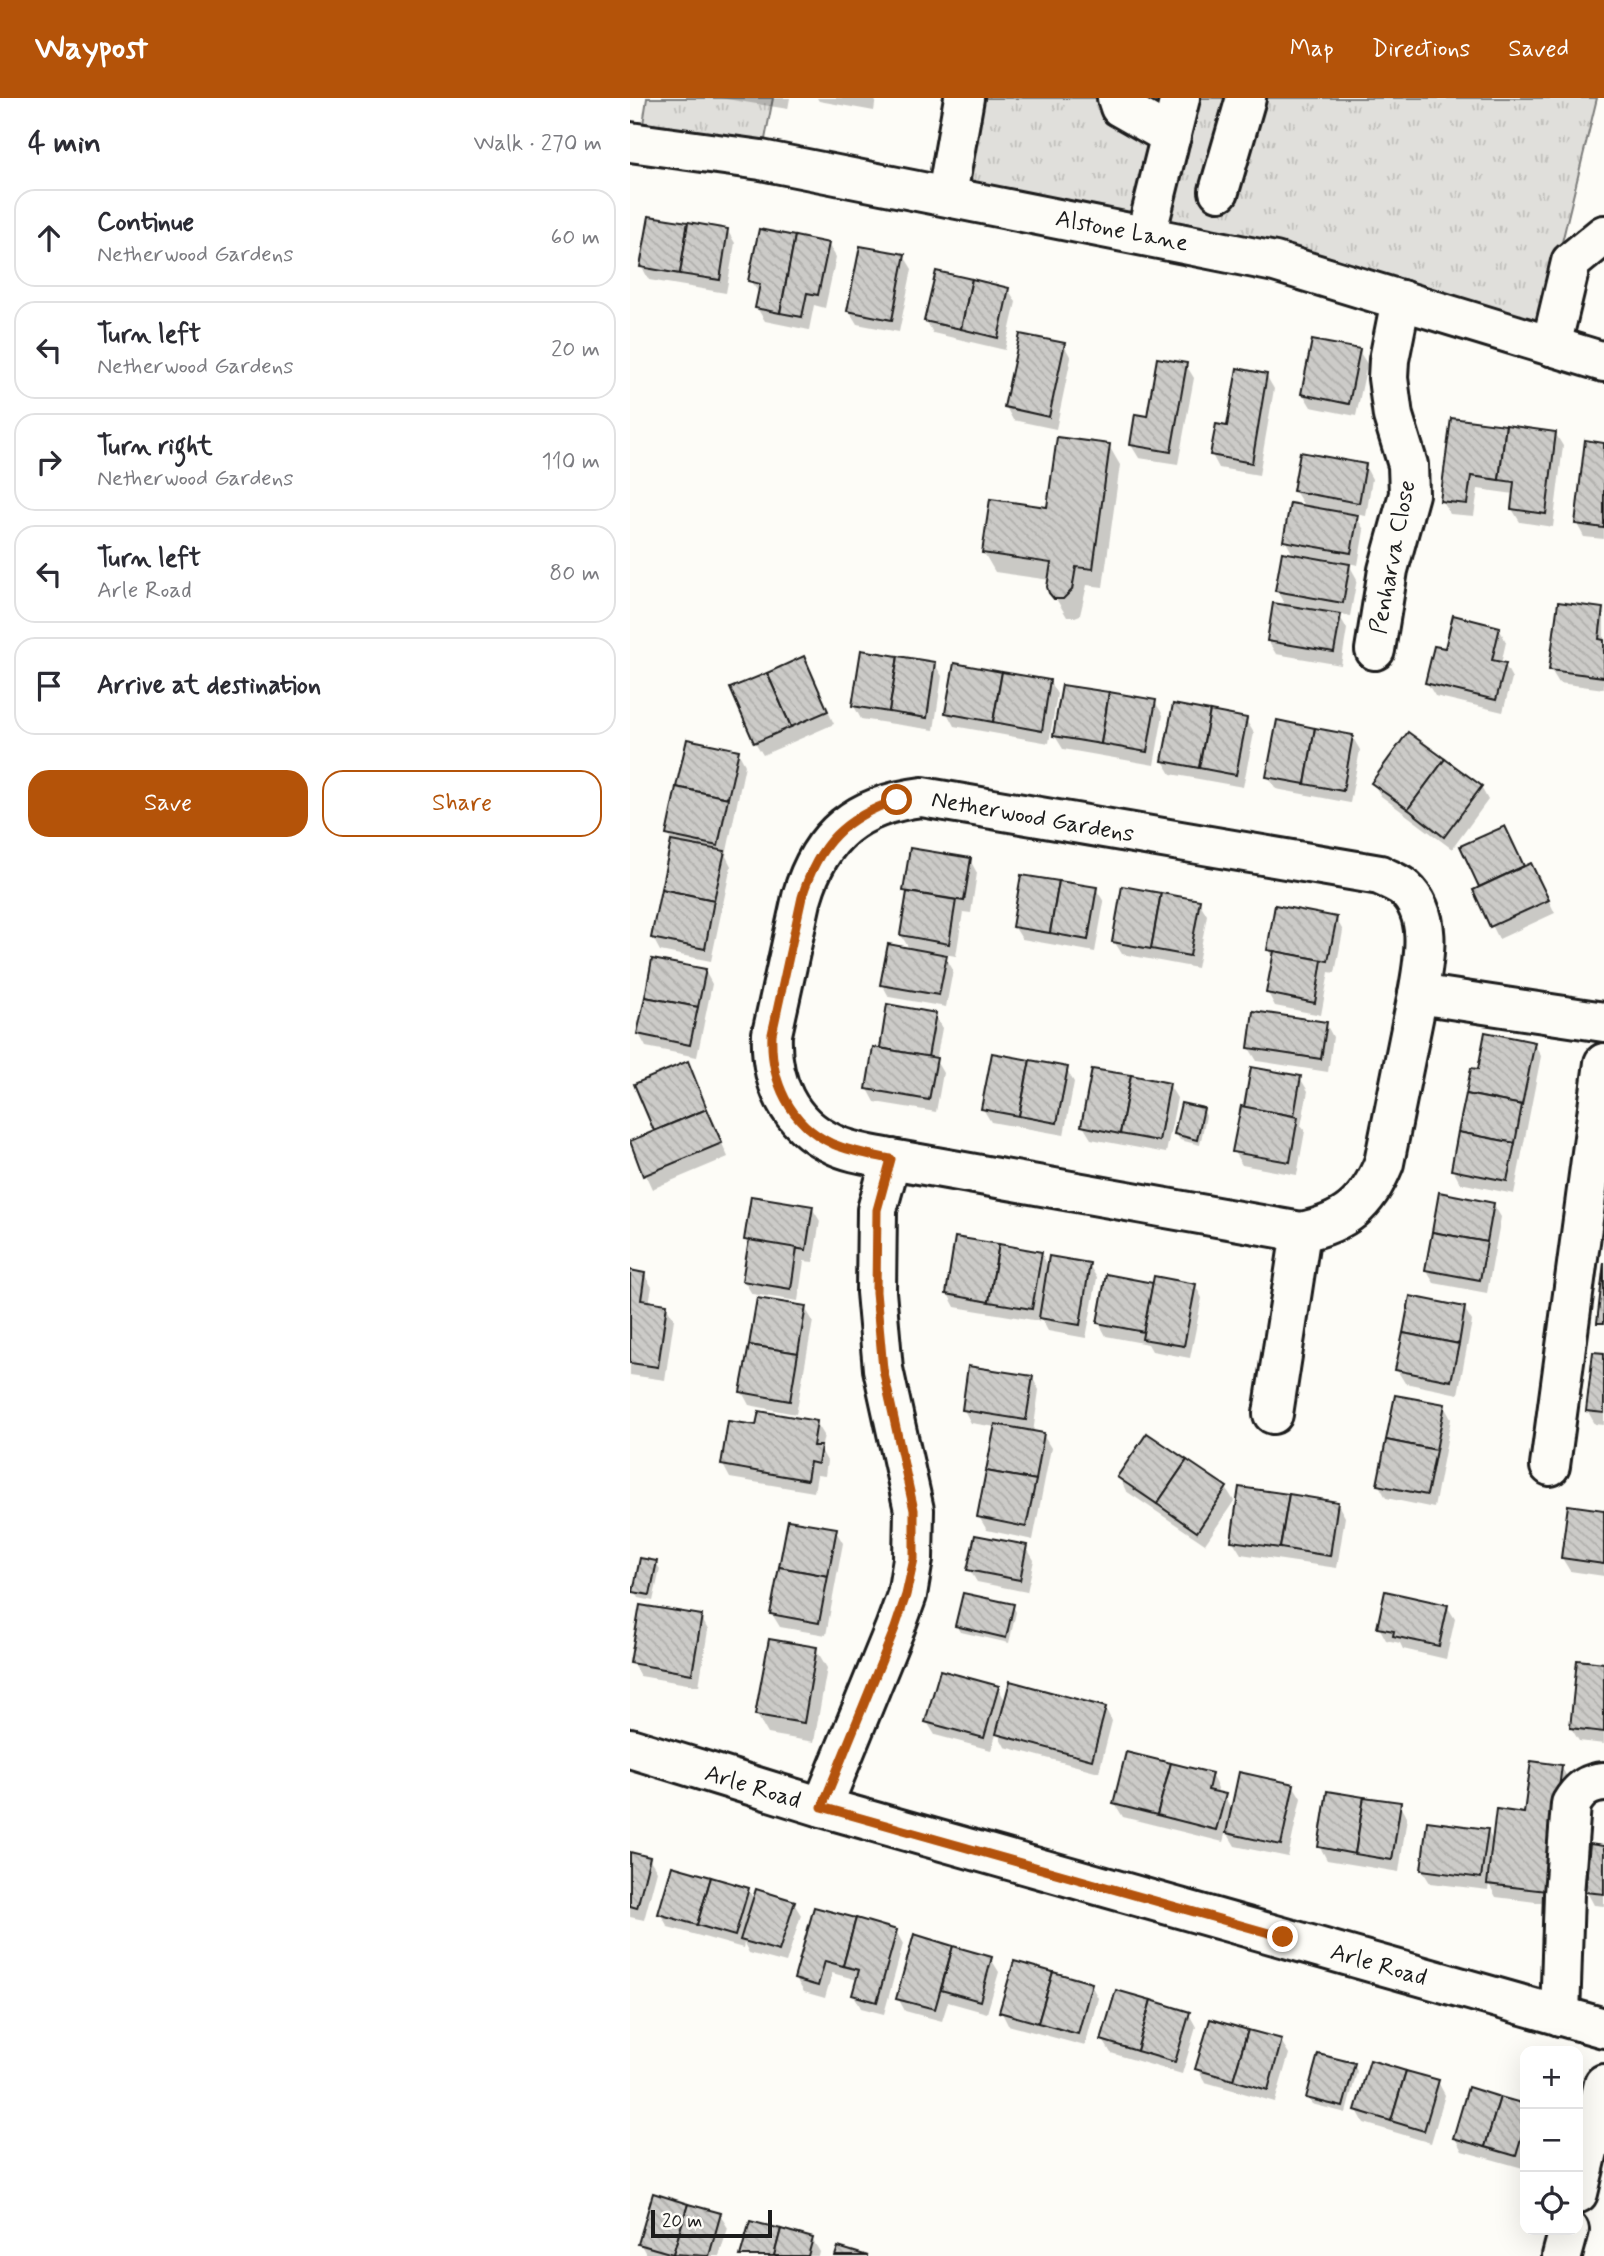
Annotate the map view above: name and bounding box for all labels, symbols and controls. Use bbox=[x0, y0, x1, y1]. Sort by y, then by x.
text: Waypost bbox=[35, 27, 148, 71]
text: Map bbox=[1290, 34, 1334, 65]
text: Directions bbox=[1372, 34, 1470, 65]
text: Saved bbox=[1508, 34, 1569, 65]
text: 4 min bbox=[28, 124, 101, 163]
text: Walk · 270 m bbox=[473, 129, 602, 159]
street label: Alstone Lane bbox=[1053, 203, 1191, 260]
text: Continue bbox=[97, 206, 194, 240]
icon: ahead bbox=[30, 219, 68, 257]
text: 60 m bbox=[551, 223, 600, 253]
text: Netherwood Gardens bbox=[97, 240, 294, 270]
text: Turn left bbox=[97, 318, 201, 352]
icon: left bbox=[30, 331, 68, 369]
text: 20 m bbox=[551, 335, 600, 365]
text: Netherwood Gardens bbox=[97, 352, 294, 382]
text: Turn right bbox=[97, 430, 213, 464]
icon: right bbox=[30, 443, 68, 481]
text: 110 m bbox=[541, 447, 600, 477]
text: Netherwood Gardens bbox=[97, 464, 294, 494]
street label: Penharva Close bbox=[1363, 478, 1424, 637]
text: Turn left bbox=[97, 542, 201, 576]
icon: left bbox=[30, 555, 68, 593]
text: 80 m bbox=[549, 559, 600, 589]
text: Arle Road bbox=[97, 576, 192, 606]
icon: arrive bbox=[30, 667, 68, 705]
text: Arrive at destination bbox=[97, 669, 321, 703]
button: Save bbox=[28, 770, 308, 837]
button: Share bbox=[322, 770, 602, 837]
route start bbox=[881, 784, 912, 815]
street label: Netherwood Gardens bbox=[929, 784, 1137, 851]
street label: Arle Road bbox=[701, 1758, 804, 1817]
route end bbox=[1267, 1921, 1298, 1952]
street label: Arle Road bbox=[1327, 1937, 1430, 1994]
map controls bbox=[1520, 2046, 1583, 2235]
button: + bbox=[1520, 2046, 1583, 2109]
button: − bbox=[1520, 2109, 1583, 2172]
button: locate bbox=[1520, 2172, 1583, 2235]
scale bar bbox=[651, 2207, 772, 2239]
text: 20 m bbox=[662, 2209, 702, 2234]

